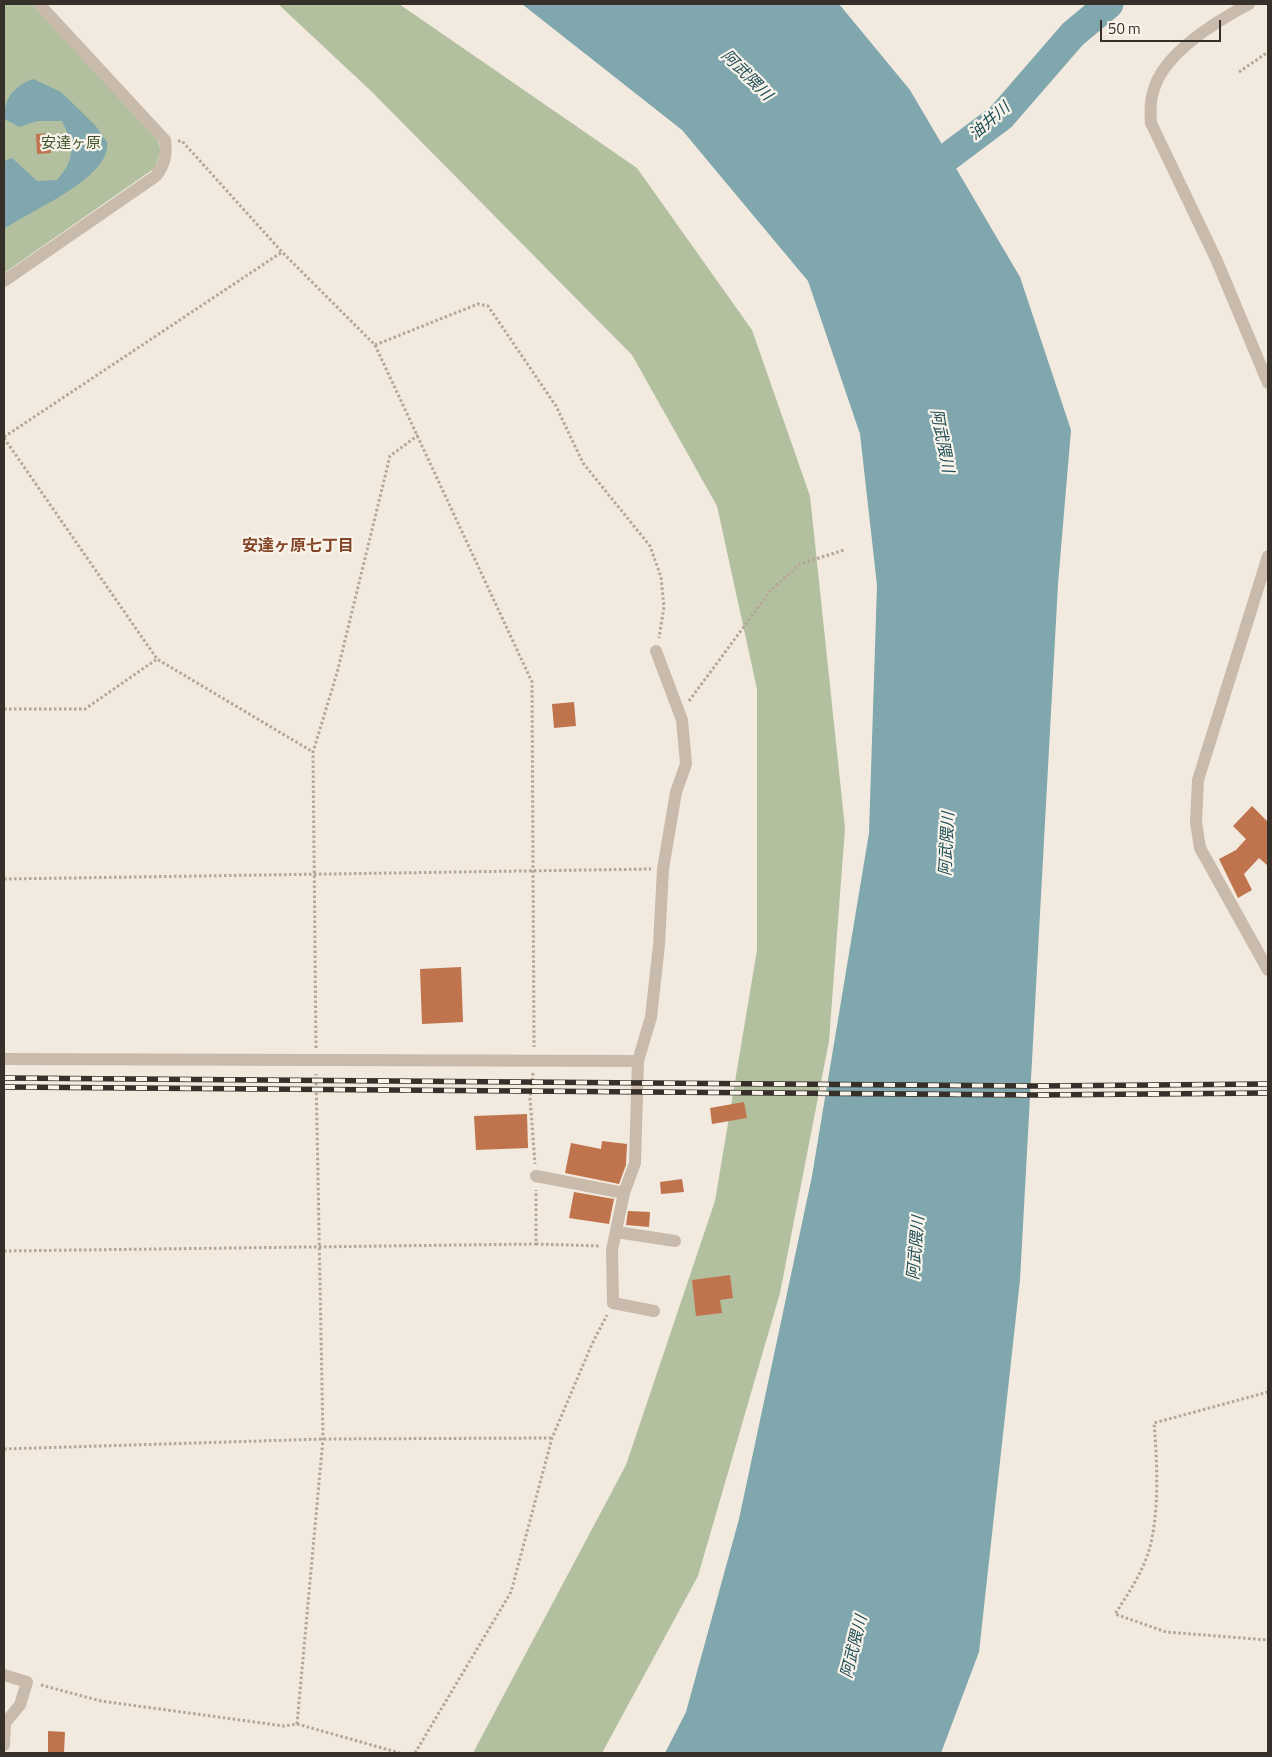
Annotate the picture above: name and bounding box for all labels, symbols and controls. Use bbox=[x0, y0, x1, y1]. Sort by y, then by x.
scale bar bbox=[1102, 10, 1223, 42]
text: 50 m bbox=[1108, 17, 1141, 40]
water label: 阿武隈川 bbox=[717, 47, 775, 105]
water label: 油井川 bbox=[966, 99, 1014, 145]
park label: 安達ヶ原 bbox=[41, 135, 101, 153]
water label: 阿武隈川 bbox=[925, 408, 957, 474]
district label: 安達ヶ原七丁目 bbox=[242, 537, 354, 557]
water label: 阿武隈川 bbox=[937, 812, 959, 876]
water label: 阿武隈川 bbox=[905, 1215, 929, 1281]
water label: 阿武隈川 bbox=[838, 1614, 872, 1680]

